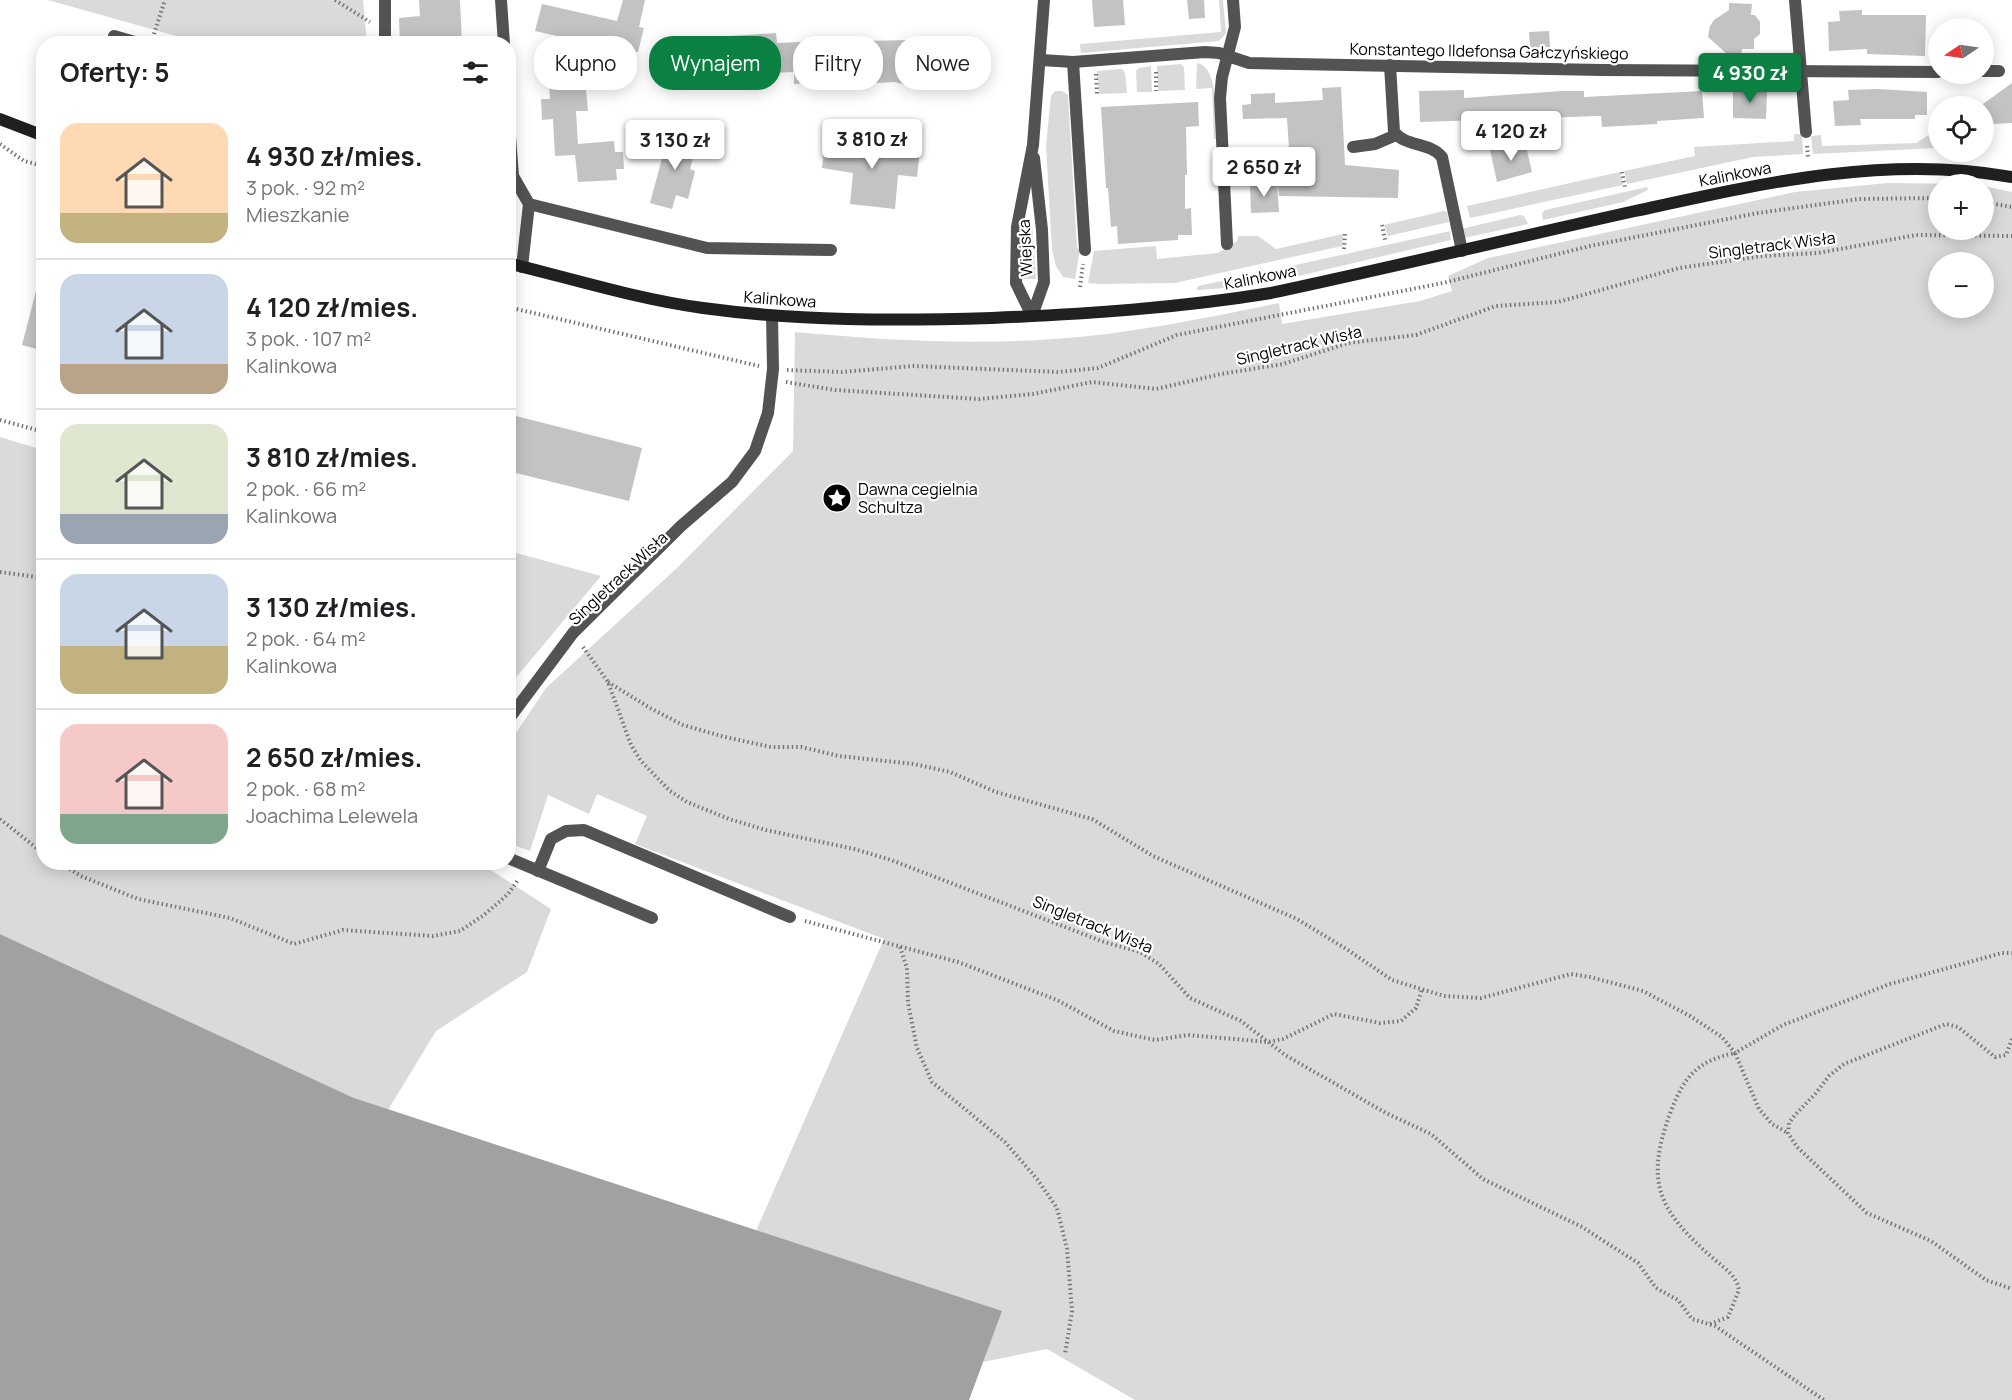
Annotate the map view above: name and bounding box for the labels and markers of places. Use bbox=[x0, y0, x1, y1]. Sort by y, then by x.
pin: 4 930 zł bbox=[1688, 53, 1812, 104]
pin: 4 120 zł bbox=[1449, 111, 1573, 162]
pin: 3 810 zł bbox=[810, 119, 934, 170]
pin: 3 130 zł bbox=[613, 120, 737, 171]
pin: 2 650 zł bbox=[1202, 147, 1326, 198]
place label: Dawna cegielnia Schultza bbox=[858, 478, 978, 518]
place icon: Dawna cegielnia Schultza bbox=[821, 482, 853, 514]

